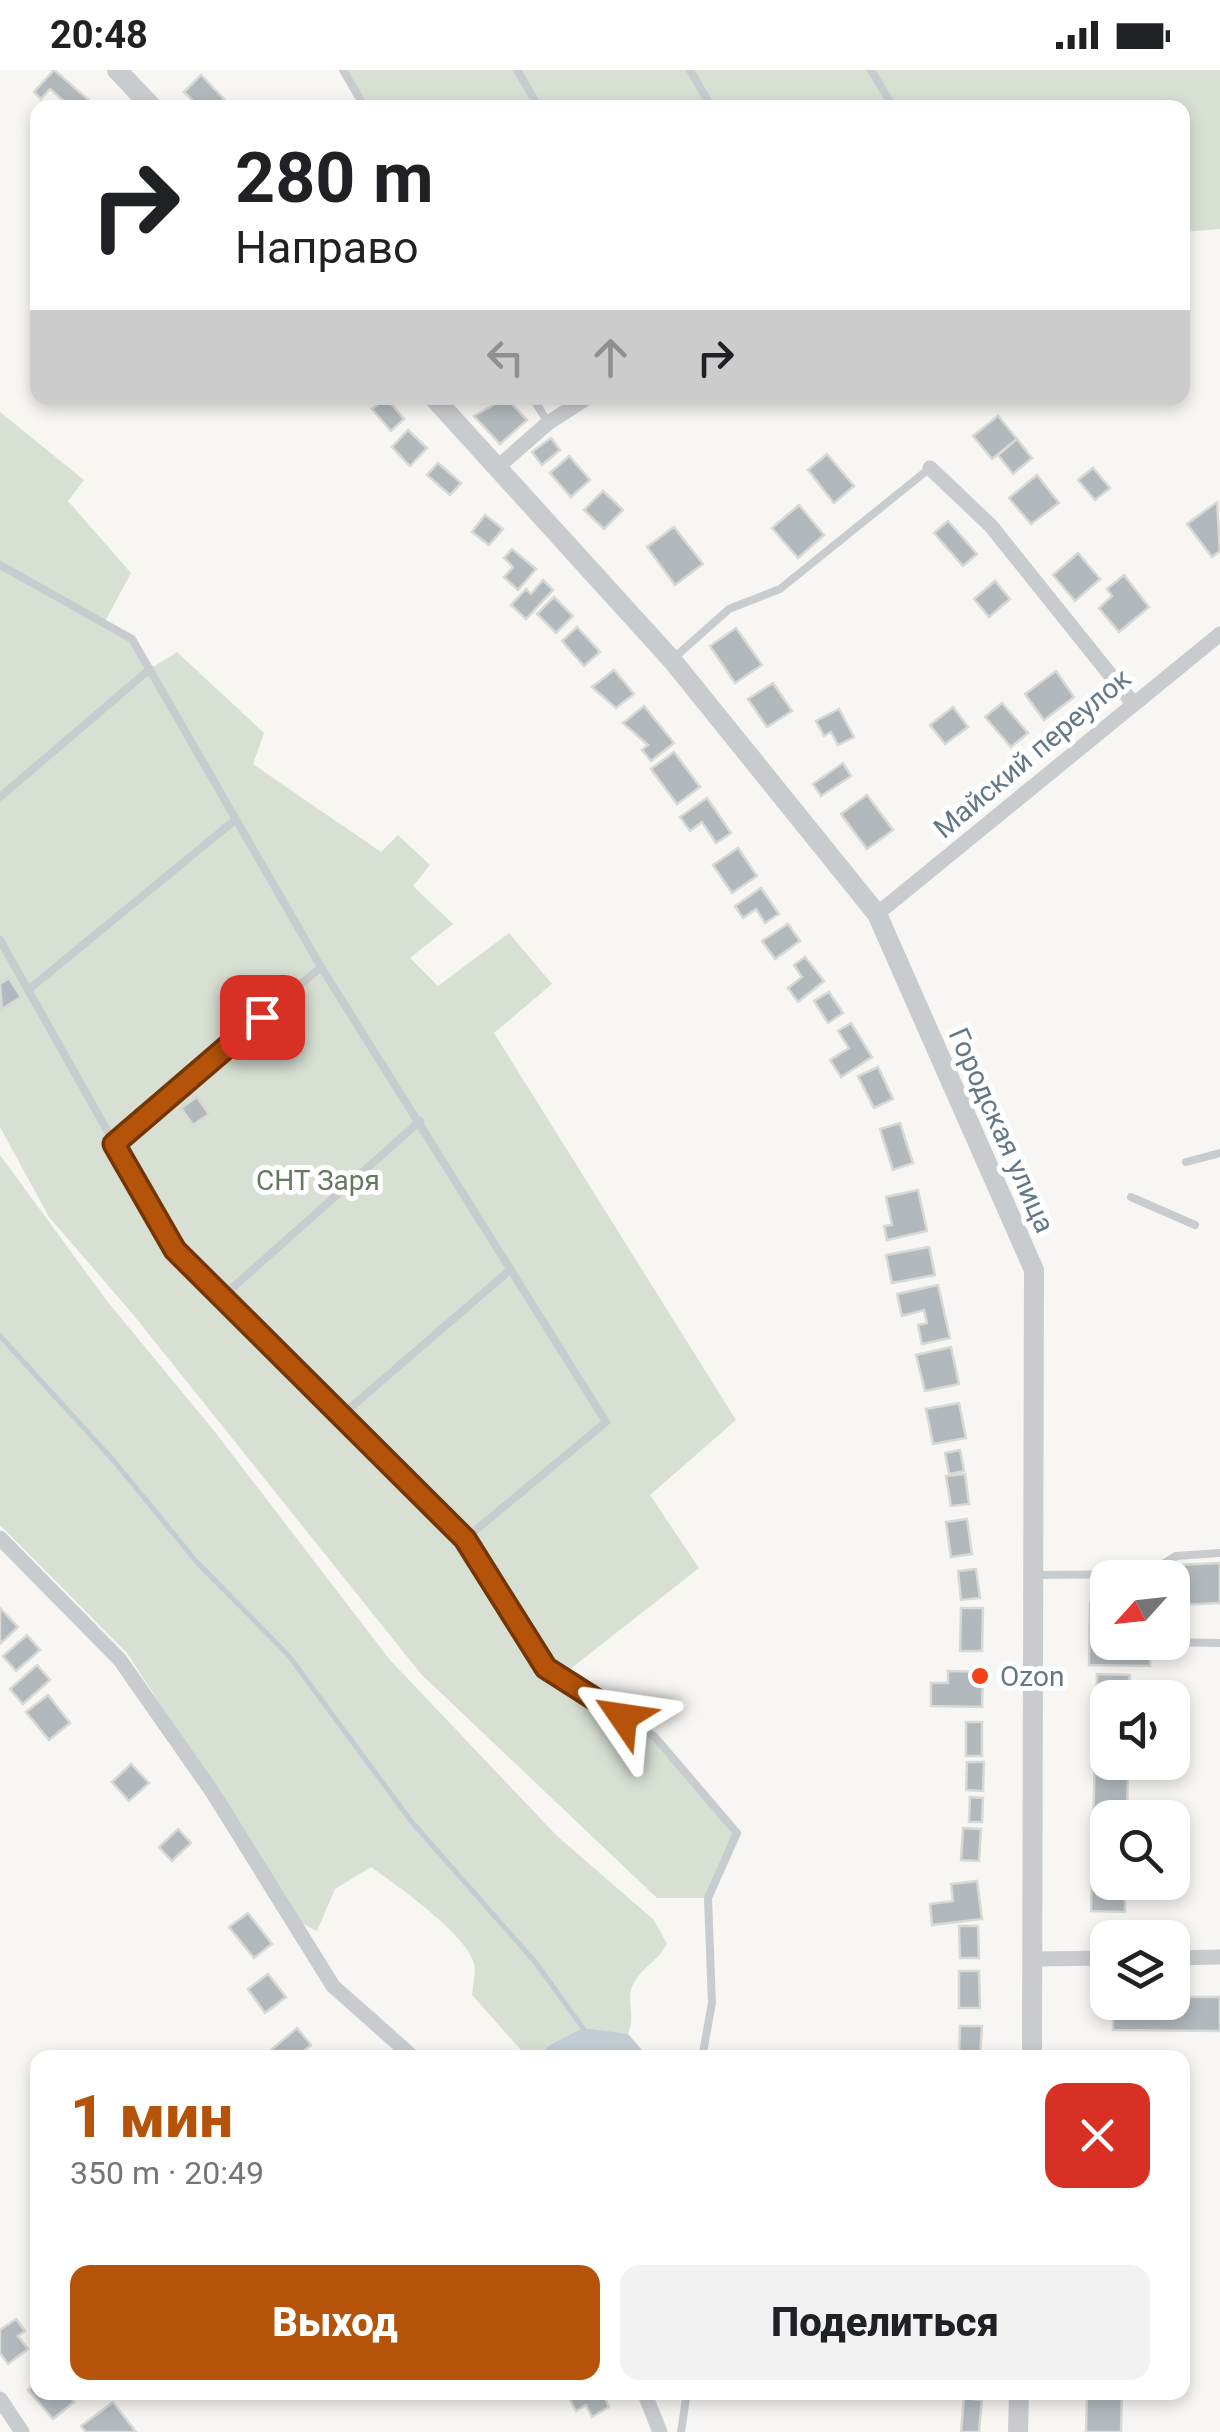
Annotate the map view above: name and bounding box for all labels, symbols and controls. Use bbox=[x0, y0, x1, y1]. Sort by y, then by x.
text: 20:48 bbox=[50, 13, 148, 57]
text: 280 m bbox=[235, 137, 434, 219]
icon: right bbox=[70, 140, 200, 270]
text: Направо bbox=[235, 221, 419, 274]
icon: left bbox=[478, 330, 533, 385]
icon: ahead bbox=[583, 330, 638, 385]
icon: right bbox=[688, 330, 743, 385]
street label: Майский переулок bbox=[927, 662, 1137, 845]
pin bbox=[220, 975, 305, 1060]
icon: arrive bbox=[235, 990, 290, 1045]
street label: Городская улица bbox=[942, 1023, 1062, 1238]
park label: СНТ Заря bbox=[256, 1164, 380, 1197]
north arrow bbox=[1090, 1560, 1190, 1660]
map controls bbox=[1090, 1560, 1190, 2020]
place label: Ozon bbox=[1000, 1660, 1064, 1693]
position arrow bbox=[571, 1665, 675, 1769]
marker: Ozon bbox=[969, 1665, 991, 1687]
button: sound bbox=[1090, 1680, 1190, 1780]
button: search bbox=[1090, 1800, 1190, 1900]
button: layers bbox=[1090, 1920, 1190, 2020]
text: 1 мин bbox=[70, 2081, 233, 2152]
button: close bbox=[1045, 2083, 1150, 2188]
text: 350 m · 20:49 bbox=[70, 2154, 264, 2192]
button: Выход bbox=[70, 2265, 600, 2380]
button: Поделиться bbox=[620, 2265, 1150, 2380]

